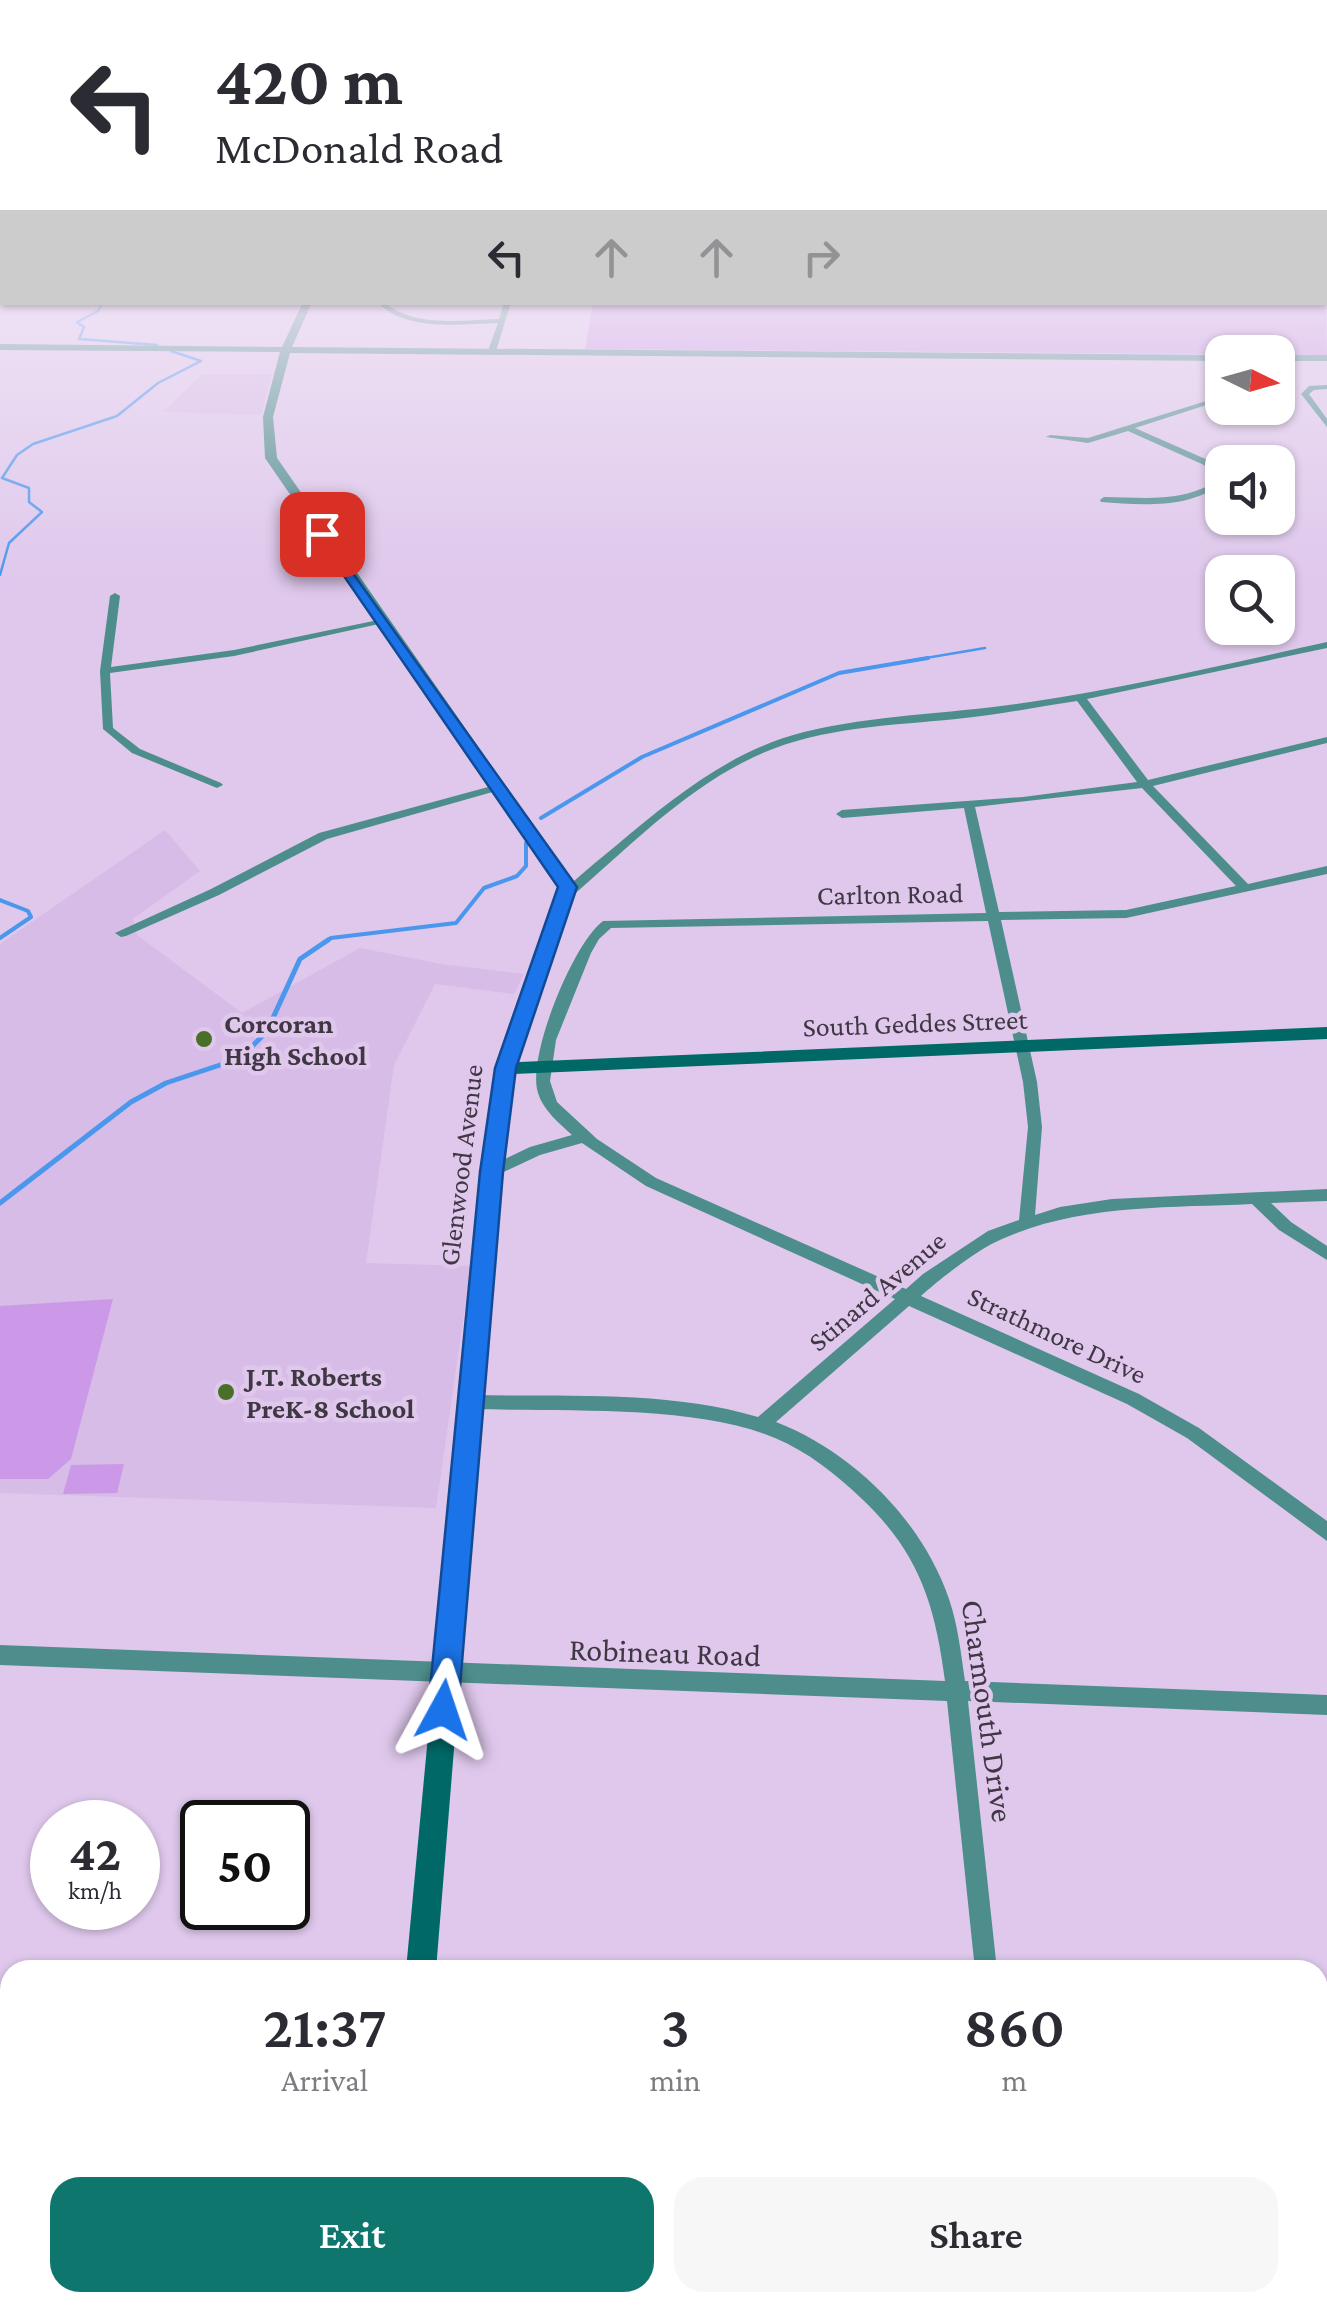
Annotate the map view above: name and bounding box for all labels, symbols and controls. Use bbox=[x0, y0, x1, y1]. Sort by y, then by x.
icon: left bbox=[50, 40, 180, 170]
text: 420 m bbox=[215, 41, 403, 119]
text: McDonald Road bbox=[215, 123, 504, 173]
icon: left bbox=[479, 230, 534, 285]
icon: ahead bbox=[584, 230, 639, 285]
icon: ahead bbox=[689, 230, 744, 285]
icon: right bbox=[794, 230, 849, 285]
north arrow bbox=[1205, 335, 1295, 425]
map controls bbox=[1205, 335, 1295, 645]
button: sound bbox=[1205, 445, 1295, 535]
pin bbox=[280, 492, 365, 577]
icon: arrive bbox=[295, 507, 350, 562]
button: search bbox=[1205, 555, 1295, 645]
street label: Carlton Road bbox=[816, 877, 964, 911]
street label: South Geddes Street bbox=[802, 1004, 1029, 1042]
place label: Corcoran High School bbox=[224, 1008, 367, 1071]
marker: Corcoran High School bbox=[193, 1028, 215, 1050]
street label: Glenwood Avenue bbox=[433, 1062, 489, 1268]
street label: Stinard Avenue bbox=[802, 1225, 952, 1357]
street label: Strathmore Drive bbox=[963, 1280, 1151, 1390]
place label: J.T. Roberts PreK-8 School bbox=[243, 1361, 414, 1424]
marker: J.T. Roberts PreK-8 School bbox=[215, 1381, 237, 1403]
street label: Charmouth Drive bbox=[955, 1597, 1021, 1825]
street label: Robineau Road bbox=[568, 1631, 762, 1673]
position arrow bbox=[391, 1658, 495, 1762]
speed limit sign: 50 bbox=[180, 1800, 310, 1930]
text: 42 bbox=[69, 1825, 121, 1881]
text: km/h bbox=[68, 1877, 122, 1904]
text: 21:37 bbox=[263, 1993, 387, 2060]
text: 3 bbox=[661, 1993, 690, 2060]
text: 860 bbox=[964, 1993, 1065, 2060]
text: Arrival bbox=[281, 2062, 368, 2098]
text: min bbox=[649, 2062, 701, 2098]
text: m bbox=[1002, 2062, 1027, 2098]
button: Exit bbox=[50, 2177, 654, 2292]
button: Share bbox=[674, 2177, 1278, 2292]

